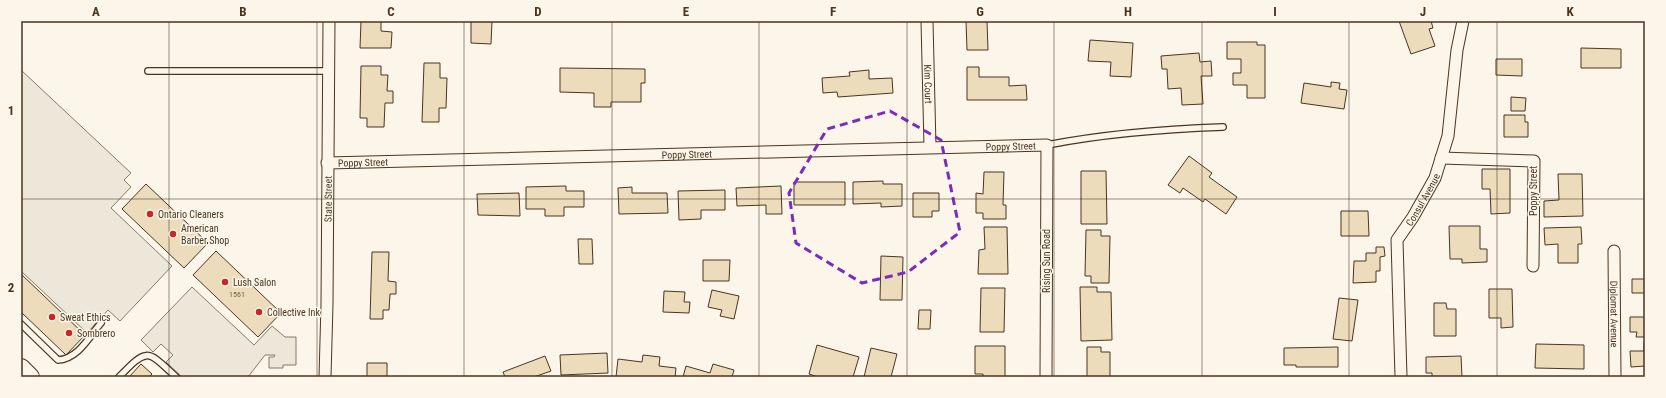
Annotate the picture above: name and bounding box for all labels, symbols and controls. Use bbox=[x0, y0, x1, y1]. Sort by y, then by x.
text: A bbox=[92, 4, 100, 19]
text: B bbox=[239, 4, 247, 19]
text: C bbox=[387, 4, 395, 19]
text: D bbox=[534, 4, 542, 19]
text: E bbox=[683, 4, 690, 19]
text: F bbox=[830, 4, 836, 19]
text: G bbox=[976, 4, 984, 19]
text: H bbox=[1124, 4, 1132, 19]
text: I bbox=[1273, 4, 1277, 19]
text: J bbox=[1420, 4, 1426, 19]
text: K bbox=[1566, 4, 1574, 19]
street label: Kim Court bbox=[923, 64, 934, 104]
text: 1 bbox=[8, 103, 14, 118]
street label: Poppy Street bbox=[986, 140, 1036, 152]
street label: Poppy Street bbox=[662, 148, 712, 160]
street label: Poppy Street bbox=[338, 156, 388, 168]
street label: Poppy Street bbox=[1528, 166, 1539, 216]
street label: Consul Avenue bbox=[1403, 172, 1442, 228]
street label: State Street bbox=[322, 176, 333, 222]
marker: Ontario Cleaners bbox=[145, 209, 155, 219]
place label: Ontario Cleaners bbox=[158, 209, 224, 220]
place label: American Barber Shop bbox=[181, 223, 229, 246]
marker: American Barber Shop bbox=[168, 229, 178, 239]
street label: Rising Sun Road bbox=[1041, 229, 1052, 293]
marker: Lush Salon bbox=[220, 277, 230, 287]
place label: Lush Salon bbox=[233, 277, 276, 288]
text: 2 bbox=[8, 280, 15, 295]
street label: Diplomat Avenue bbox=[1609, 281, 1620, 348]
house number: 1561 bbox=[229, 290, 245, 299]
marker: Collective Ink bbox=[254, 307, 264, 317]
place label: Collective Ink bbox=[267, 307, 320, 318]
marker: Sweat Ethics bbox=[47, 312, 57, 322]
place label: Sweat Ethics bbox=[60, 312, 111, 323]
marker: Sombrero bbox=[64, 328, 74, 338]
place label: Sombrero bbox=[77, 328, 115, 339]

